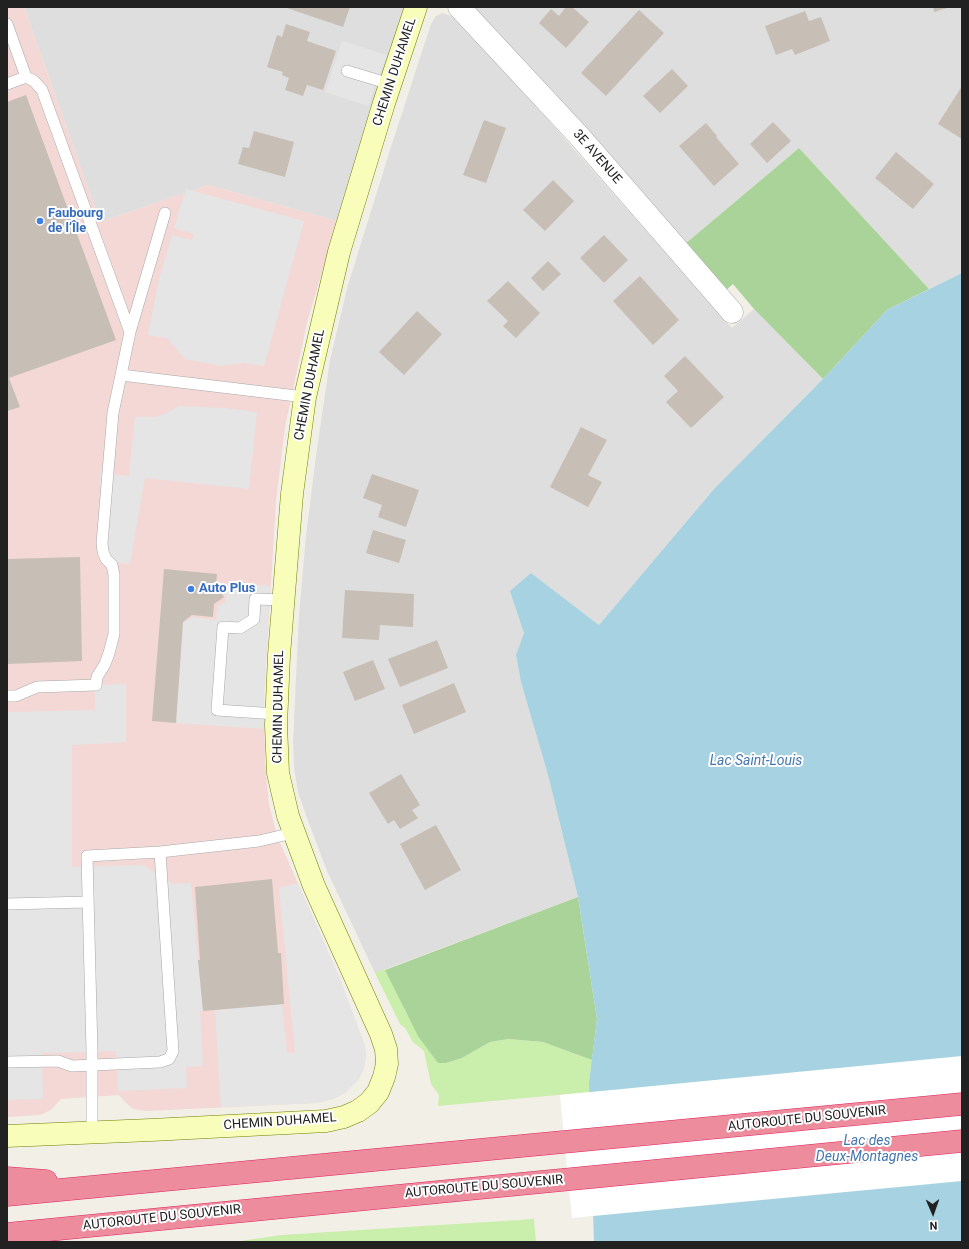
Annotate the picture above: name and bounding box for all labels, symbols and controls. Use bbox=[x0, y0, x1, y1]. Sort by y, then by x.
street label: CHEMIN DUHAMEL bbox=[370, 16, 420, 128]
street label: 3E AVENUE bbox=[569, 127, 625, 187]
place label: Faubourg de l’Île bbox=[48, 206, 103, 237]
marker: Faubourg de l’Île bbox=[35, 216, 45, 226]
street label: CHEMIN DUHAMEL bbox=[292, 328, 328, 442]
place label: Auto Plus bbox=[199, 581, 256, 597]
marker: Auto Plus bbox=[186, 584, 196, 594]
street label: CHEMIN DUHAMEL bbox=[270, 650, 288, 764]
water label: Lac Saint-Louis bbox=[710, 753, 802, 769]
street label: AUTOROUTE DU SOUVENIR bbox=[727, 1103, 887, 1135]
street label: CHEMIN DUHAMEL bbox=[223, 1110, 337, 1134]
water label: Lac des Deux-Montagnes bbox=[816, 1133, 918, 1166]
street label: AUTOROUTE DU SOUVENIR bbox=[404, 1172, 564, 1202]
north arrow bbox=[913, 1193, 953, 1233]
street label: AUTOROUTE DU SOUVENIR bbox=[82, 1202, 242, 1234]
text: N bbox=[929, 1219, 938, 1232]

